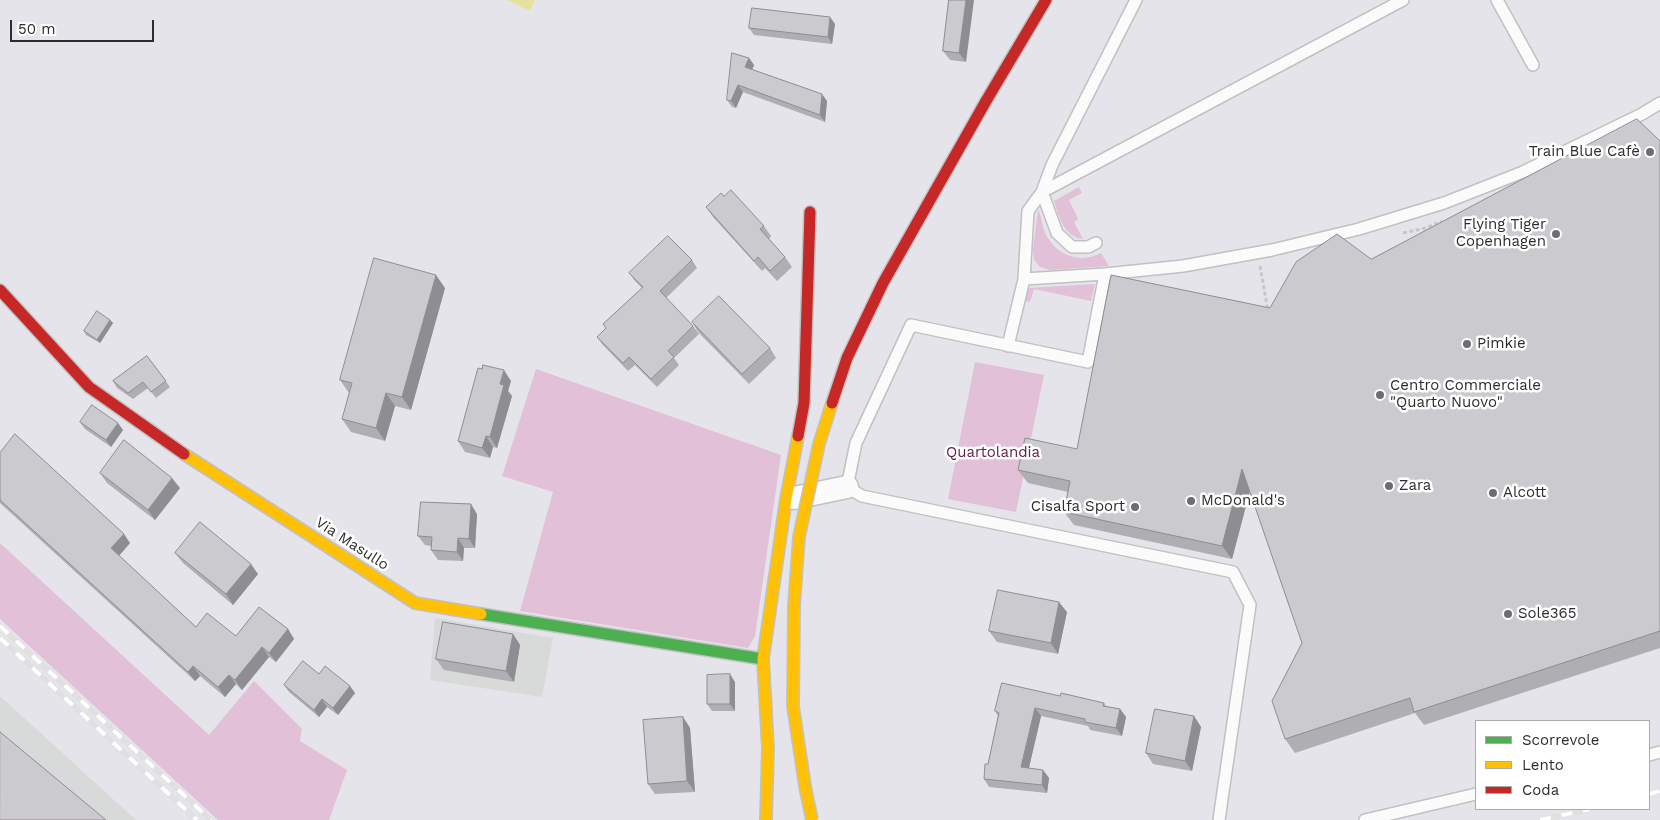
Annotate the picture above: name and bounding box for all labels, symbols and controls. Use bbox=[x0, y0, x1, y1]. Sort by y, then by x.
scale bar bbox=[12, 10, 156, 42]
text: 50 m bbox=[18, 20, 55, 38]
place label: Train Blue Cafè bbox=[1529, 143, 1640, 161]
marker: Train Blue Cafè bbox=[1644, 146, 1656, 158]
place label: Flying Tiger Copenhagen bbox=[1456, 216, 1546, 251]
marker: Flying Tiger Copenhagen bbox=[1550, 228, 1562, 240]
place label: Pimkie bbox=[1477, 335, 1526, 353]
marker: Pimkie bbox=[1461, 338, 1473, 350]
place label: Centro Commerciale "Quarto Nuovo" bbox=[1390, 377, 1541, 412]
marker: Centro Commerciale "Quarto Nuovo" bbox=[1374, 389, 1386, 401]
park label: Quartolandia bbox=[946, 444, 1040, 462]
place label: Zara bbox=[1399, 477, 1431, 495]
marker: Zara bbox=[1383, 480, 1395, 492]
place label: Alcott bbox=[1503, 484, 1546, 502]
marker: Alcott bbox=[1487, 487, 1499, 499]
place label: McDonald's bbox=[1201, 492, 1285, 510]
marker: McDonald's bbox=[1185, 495, 1197, 507]
place label: Cisalfa Sport bbox=[1031, 498, 1125, 516]
marker: Cisalfa Sport bbox=[1129, 501, 1141, 513]
street label: Via Masullo bbox=[312, 514, 392, 574]
place label: Sole365 bbox=[1518, 605, 1576, 623]
marker: Sole365 bbox=[1502, 608, 1514, 620]
legend bbox=[1475, 720, 1650, 810]
text: Scorrevole bbox=[1522, 731, 1600, 749]
text: Lento bbox=[1522, 756, 1564, 774]
text: Coda bbox=[1522, 781, 1559, 799]

